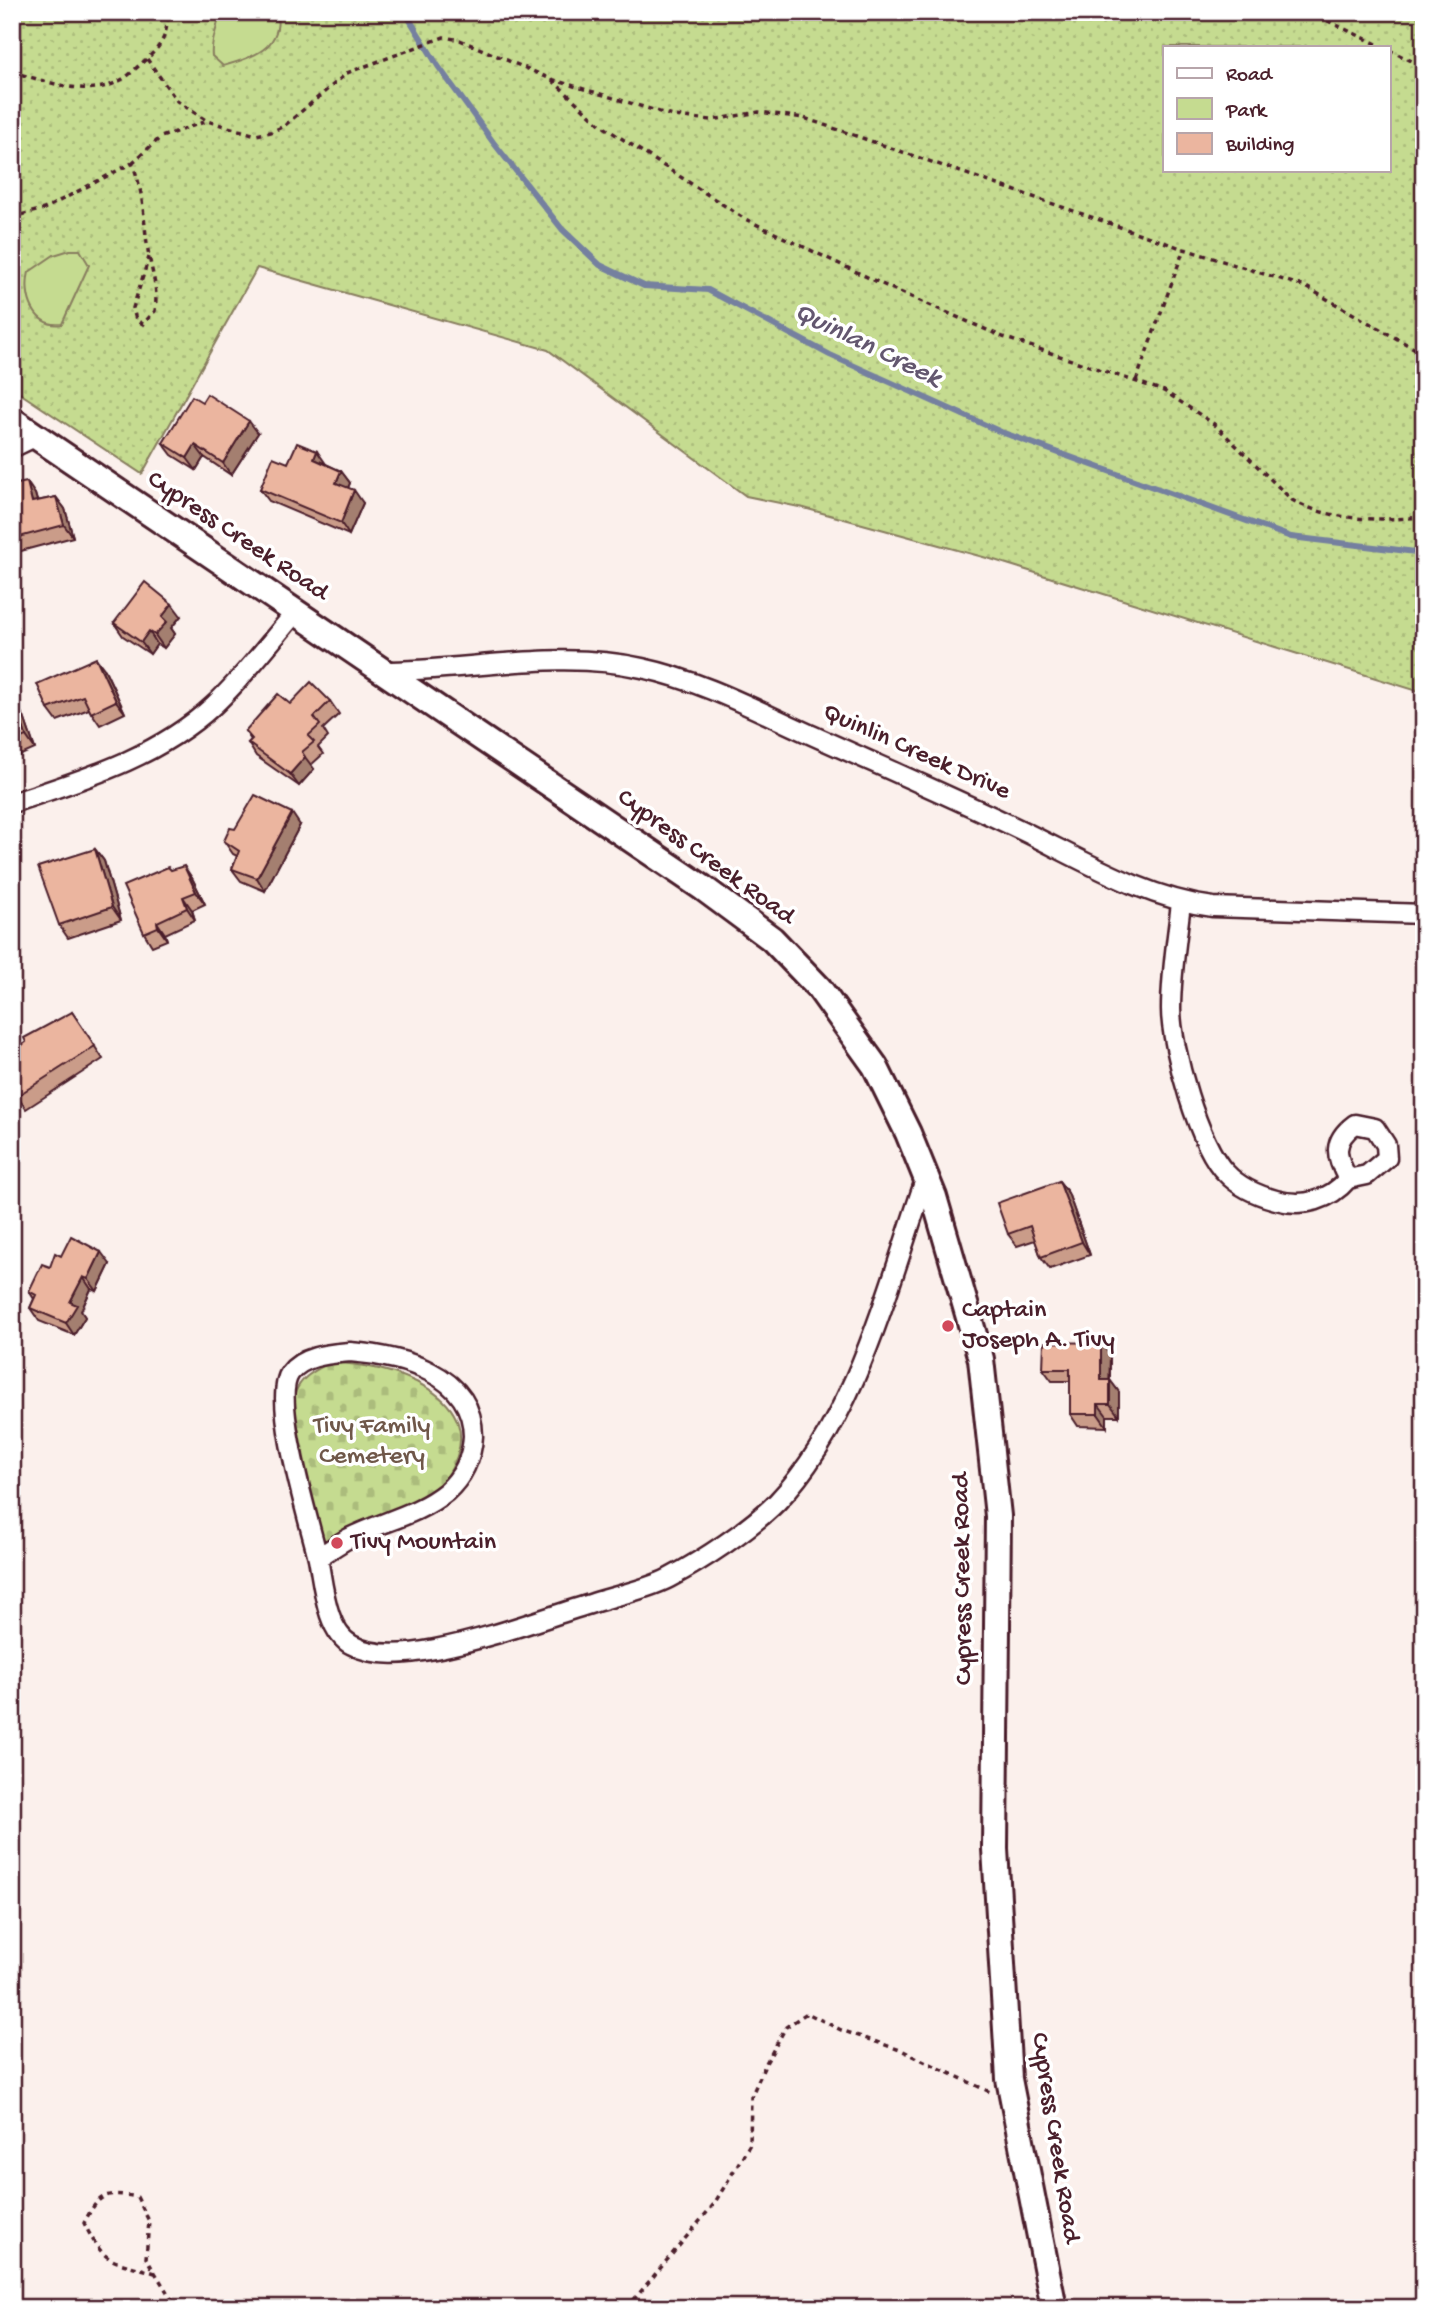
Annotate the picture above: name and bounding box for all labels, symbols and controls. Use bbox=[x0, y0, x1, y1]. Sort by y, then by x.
legend bbox=[1163, 46, 1390, 172]
text: Road bbox=[1226, 64, 1274, 89]
text: Park bbox=[1225, 100, 1269, 125]
text: Building bbox=[1225, 134, 1295, 159]
water label: Quinlan Creek bbox=[788, 296, 948, 397]
street label: Cypress Creek Road bbox=[140, 465, 335, 610]
street label: Quinlin Creek Drive bbox=[817, 698, 1015, 808]
street label: Cypress Creek Road bbox=[610, 783, 801, 934]
place label: Captain Joseph A. Tivy bbox=[962, 1296, 1115, 1357]
marker: Captain Joseph A. Tivy bbox=[940, 1318, 956, 1334]
park label: Tivy Family Cemetery bbox=[312, 1412, 430, 1473]
street label: Cypress Creek Road bbox=[947, 1471, 981, 1685]
place label: Tivy Mountain bbox=[349, 1528, 497, 1559]
marker: Tivy Mountain bbox=[329, 1535, 345, 1551]
street label: Cypress Creek Road bbox=[1022, 2031, 1086, 2247]

